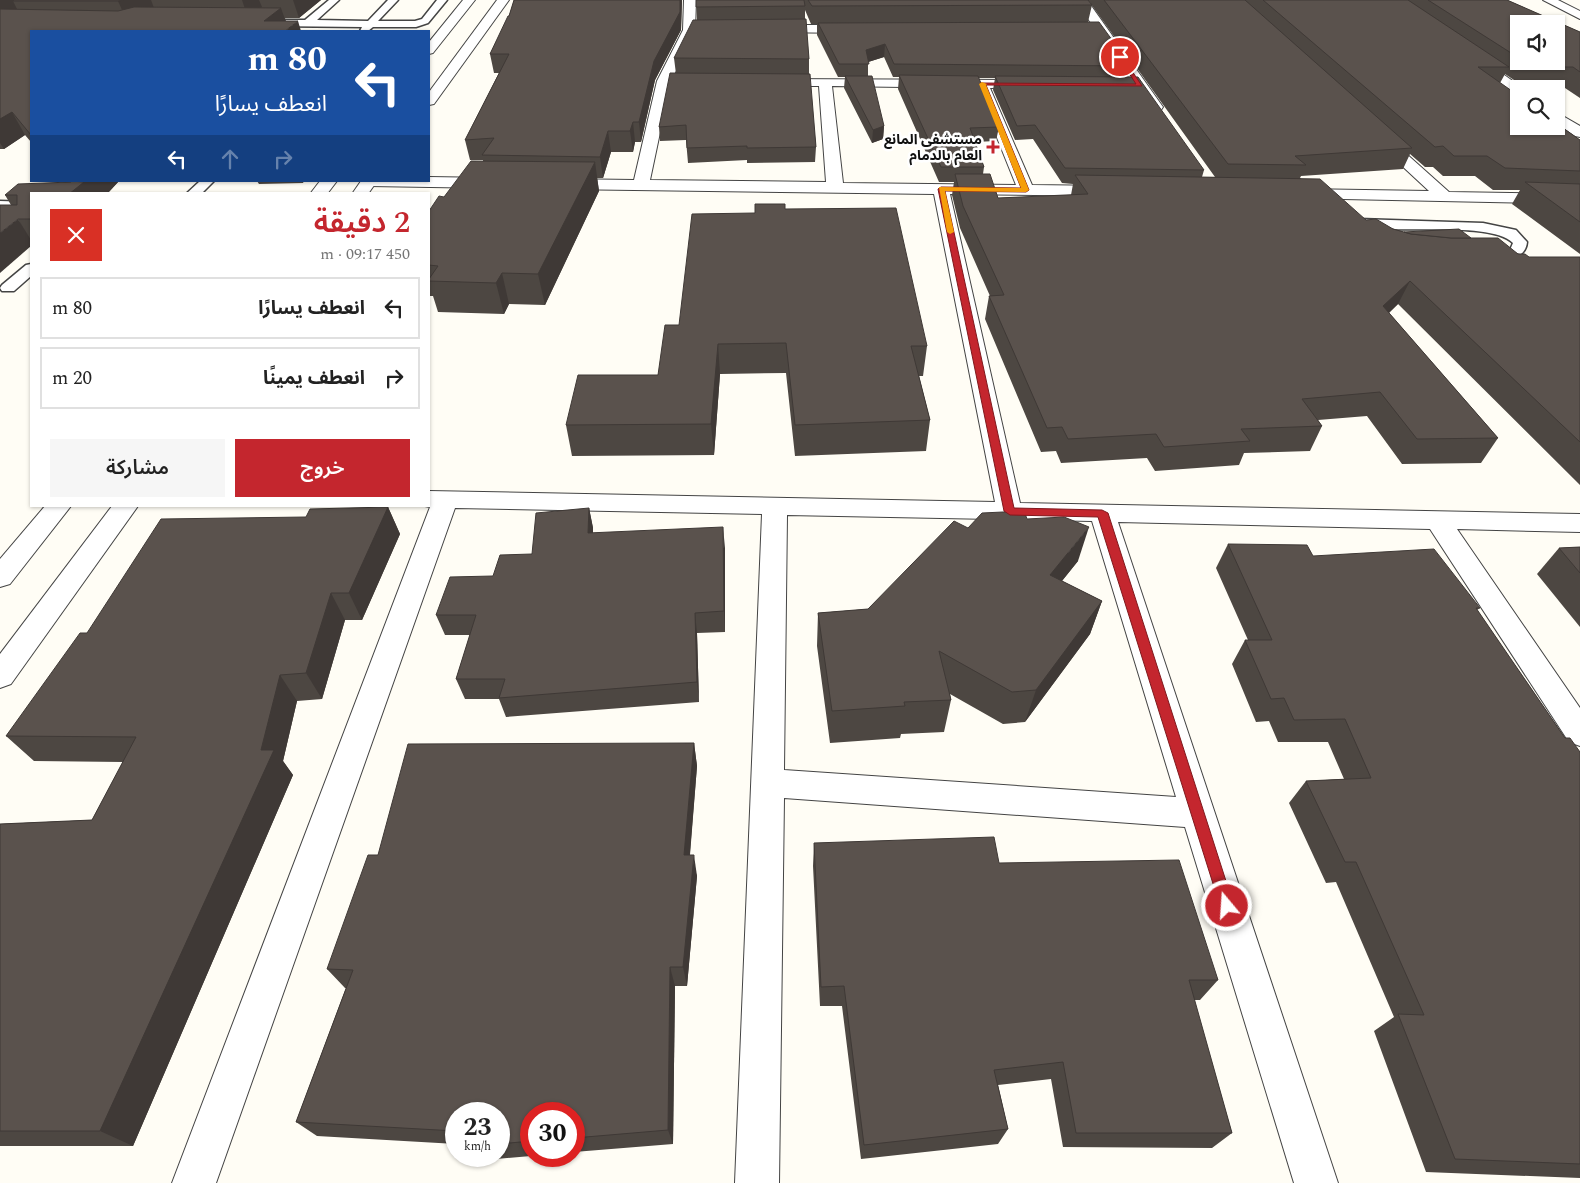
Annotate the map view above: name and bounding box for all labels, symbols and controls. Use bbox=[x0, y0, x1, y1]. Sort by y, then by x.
map controls bbox=[1510, 15, 1565, 135]
button: sound bbox=[1510, 15, 1565, 70]
text: 80 m bbox=[247, 33, 327, 86]
pin bbox=[1099, 36, 1141, 78]
icon: arrive bbox=[1106, 43, 1134, 71]
icon: left bbox=[345, 50, 410, 115]
button: search bbox=[1510, 80, 1565, 135]
text: انعطف يسارًا bbox=[215, 88, 327, 121]
place label: مستشفى المانع العام بالدمام bbox=[884, 129, 982, 166]
marker: مستشفى المانع العام بالدمام bbox=[986, 140, 1000, 154]
icon: left bbox=[163, 145, 191, 173]
icon: ahead bbox=[216, 145, 244, 173]
icon: right bbox=[269, 145, 297, 173]
text: 2 دقيقة bbox=[314, 200, 410, 246]
button: close bbox=[50, 209, 102, 261]
text: 450 m · 09:17 bbox=[320, 242, 410, 266]
text: 80 m bbox=[52, 294, 92, 323]
text: انعطف يسارًا bbox=[258, 294, 365, 323]
icon: left bbox=[380, 294, 408, 322]
text: 20 m bbox=[52, 364, 92, 393]
text: انعطف يمينًا bbox=[263, 364, 365, 393]
icon: right bbox=[380, 364, 408, 392]
button: مشاركة bbox=[50, 439, 225, 497]
button: خروج bbox=[235, 439, 410, 497]
position arrow bbox=[1200, 879, 1252, 931]
speed limit sign: 30 bbox=[520, 1102, 585, 1167]
text: 23 bbox=[463, 1109, 492, 1147]
text: km/h bbox=[464, 1137, 491, 1156]

